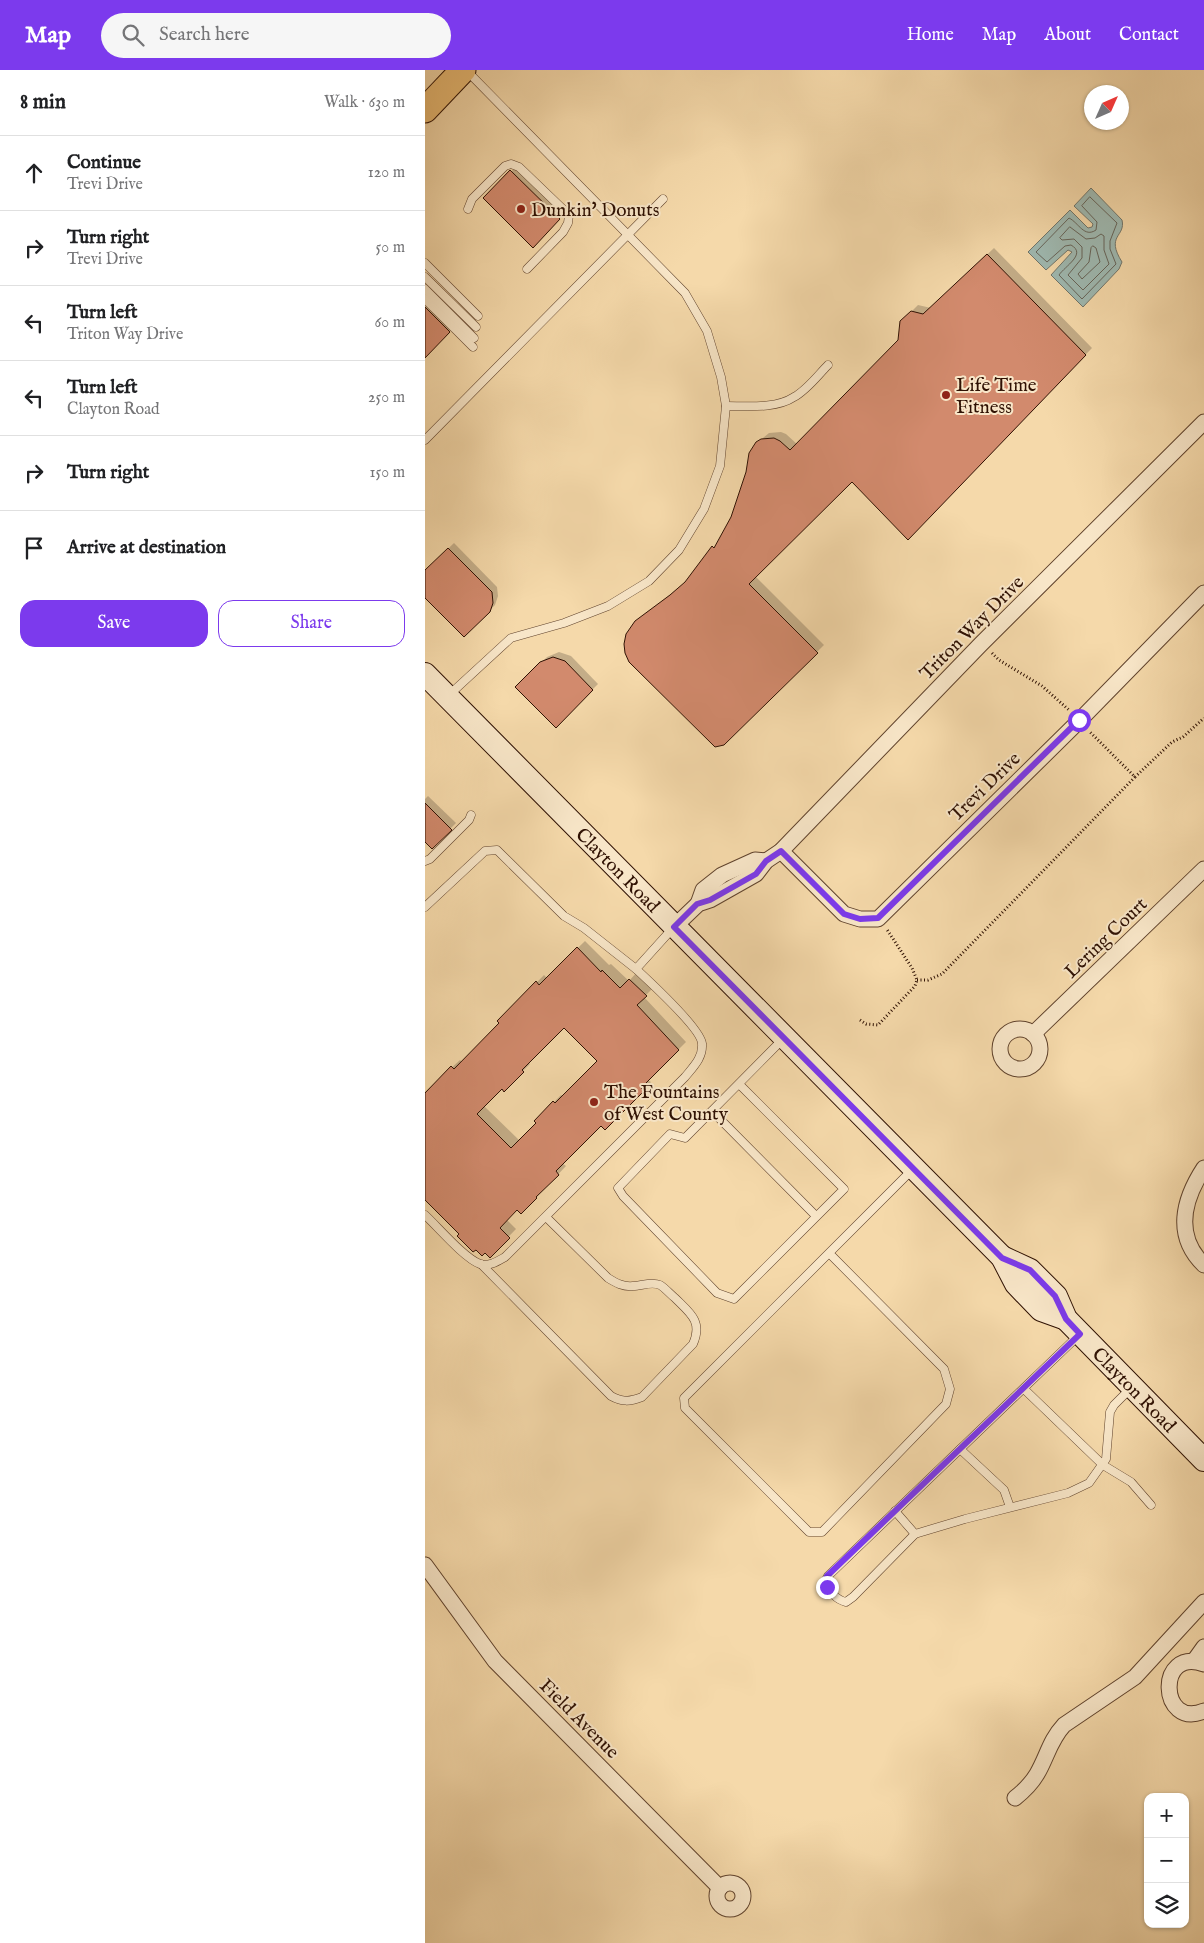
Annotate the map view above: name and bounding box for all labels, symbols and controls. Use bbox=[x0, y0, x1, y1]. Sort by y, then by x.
search box bbox=[101, 13, 451, 58]
text: Map bbox=[25, 20, 71, 51]
icon: search bbox=[119, 21, 147, 49]
text: Search here bbox=[159, 23, 250, 47]
text: Home bbox=[907, 24, 954, 47]
text: Map bbox=[982, 24, 1016, 47]
text: About bbox=[1044, 24, 1091, 47]
text: Contact bbox=[1119, 24, 1179, 47]
north arrow bbox=[1084, 85, 1129, 130]
text: 8 min bbox=[20, 89, 66, 116]
text: Walk · 630 m bbox=[324, 93, 405, 113]
text: Continue bbox=[67, 151, 141, 175]
icon: ahead bbox=[20, 159, 48, 187]
text: 120 m bbox=[368, 163, 405, 183]
text: Trevi Drive bbox=[67, 175, 143, 195]
place label: Dunkin' Donuts bbox=[531, 199, 659, 223]
marker: Dunkin' Donuts bbox=[515, 203, 527, 215]
text: Turn right bbox=[67, 226, 149, 250]
icon: right bbox=[20, 234, 48, 262]
text: 50 m bbox=[376, 238, 405, 258]
text: Trevi Drive bbox=[67, 250, 143, 270]
text: Turn left bbox=[67, 301, 138, 325]
icon: left bbox=[20, 309, 48, 337]
text: 60 m bbox=[375, 313, 405, 333]
text: Triton Way Drive bbox=[67, 325, 183, 345]
place label: Life Time Fitness bbox=[956, 374, 1037, 420]
text: Turn left bbox=[67, 376, 138, 400]
icon: left bbox=[20, 384, 48, 412]
text: 250 m bbox=[368, 388, 405, 408]
marker: Life Time Fitness bbox=[940, 389, 952, 401]
text: Clayton Road bbox=[67, 400, 160, 420]
icon: right bbox=[20, 459, 48, 487]
text: Turn right bbox=[67, 461, 149, 485]
text: 150 m bbox=[370, 463, 405, 483]
icon: arrive bbox=[20, 534, 48, 562]
text: Arrive at destination bbox=[67, 536, 226, 560]
street label: Triton Way Drive bbox=[915, 571, 1030, 686]
button: Save bbox=[20, 600, 208, 647]
button: Share bbox=[218, 600, 405, 647]
route start bbox=[1068, 709, 1091, 732]
street label: Trevi Drive bbox=[945, 747, 1026, 827]
street label: Clayton Road bbox=[570, 823, 665, 919]
street label: Lering Court bbox=[1060, 893, 1153, 984]
place label: The Fountains of West County bbox=[604, 1081, 729, 1127]
marker: The Fountains of West County bbox=[588, 1096, 600, 1108]
street label: Clayton Road bbox=[1086, 1343, 1181, 1439]
route end bbox=[816, 1576, 839, 1599]
street label: Field Avenue bbox=[534, 1674, 624, 1765]
map controls bbox=[1144, 1793, 1189, 1928]
button: + bbox=[1144, 1793, 1189, 1838]
button: − bbox=[1144, 1838, 1189, 1883]
button: layers bbox=[1144, 1883, 1189, 1928]

